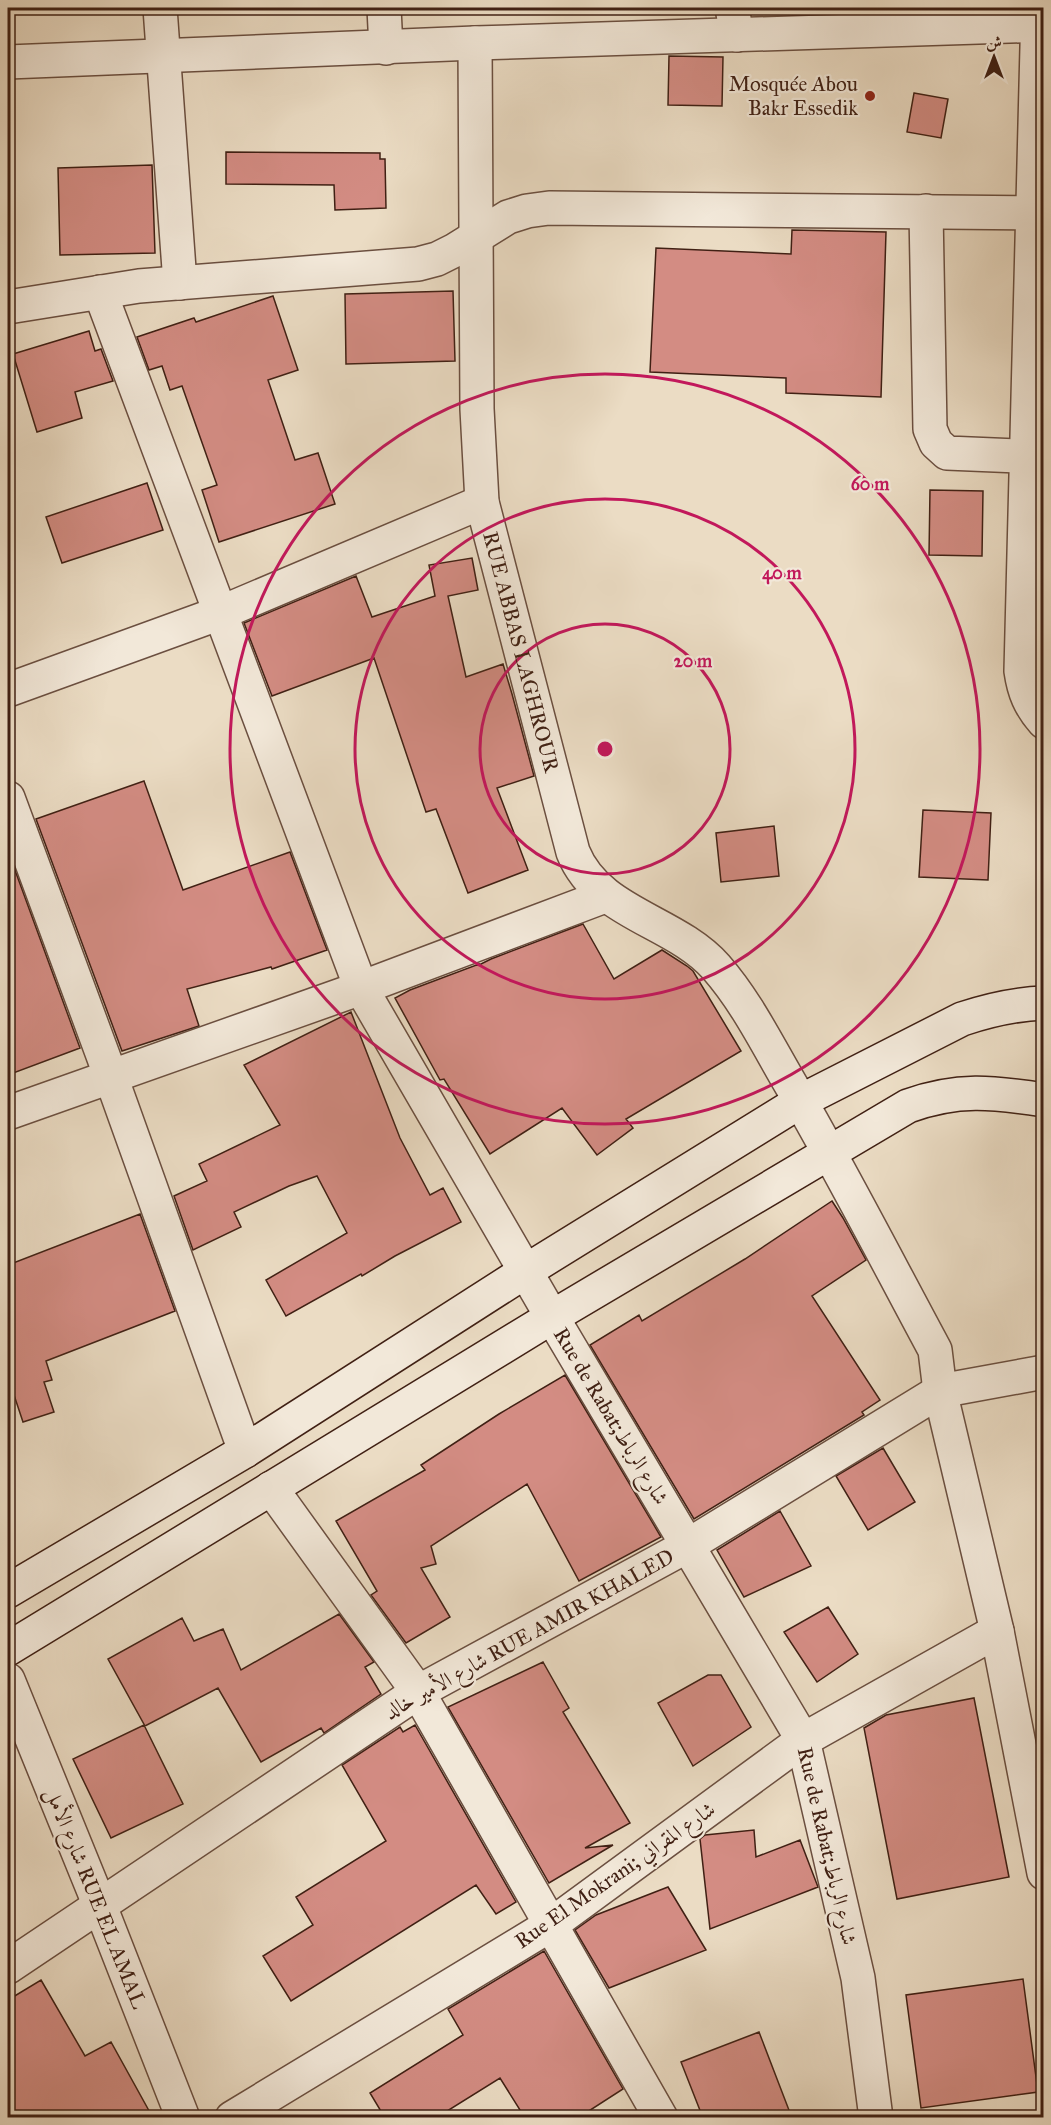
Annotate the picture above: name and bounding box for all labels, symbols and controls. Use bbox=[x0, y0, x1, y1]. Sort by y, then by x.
north arrow bbox=[964, 27, 1024, 87]
text: ش bbox=[986, 33, 1002, 52]
place label: Mosquée Abou Bakr Essedik bbox=[729, 71, 858, 121]
marker: Mosquée Abou Bakr Essedik bbox=[863, 89, 877, 103]
text: 60 m bbox=[851, 473, 890, 495]
street label: RUE ABBAS LAGHROUR bbox=[477, 529, 565, 776]
text: 40 m bbox=[762, 562, 803, 585]
text: 20 m bbox=[674, 650, 713, 672]
centre of rings bbox=[595, 739, 615, 759]
street label: Rue de Rabat;شارع الرباط bbox=[543, 1323, 674, 1512]
street label: شارع الأمير خالد RUE AMIR KHALED bbox=[379, 1542, 681, 1729]
street label: Rue de Rabat;شارع الرباط bbox=[787, 1745, 862, 1949]
street label: شارع الأمل RUE EL AMAL bbox=[35, 1783, 154, 2015]
street label: Rue El Mokrani; شارع المقراني bbox=[510, 1796, 723, 1958]

